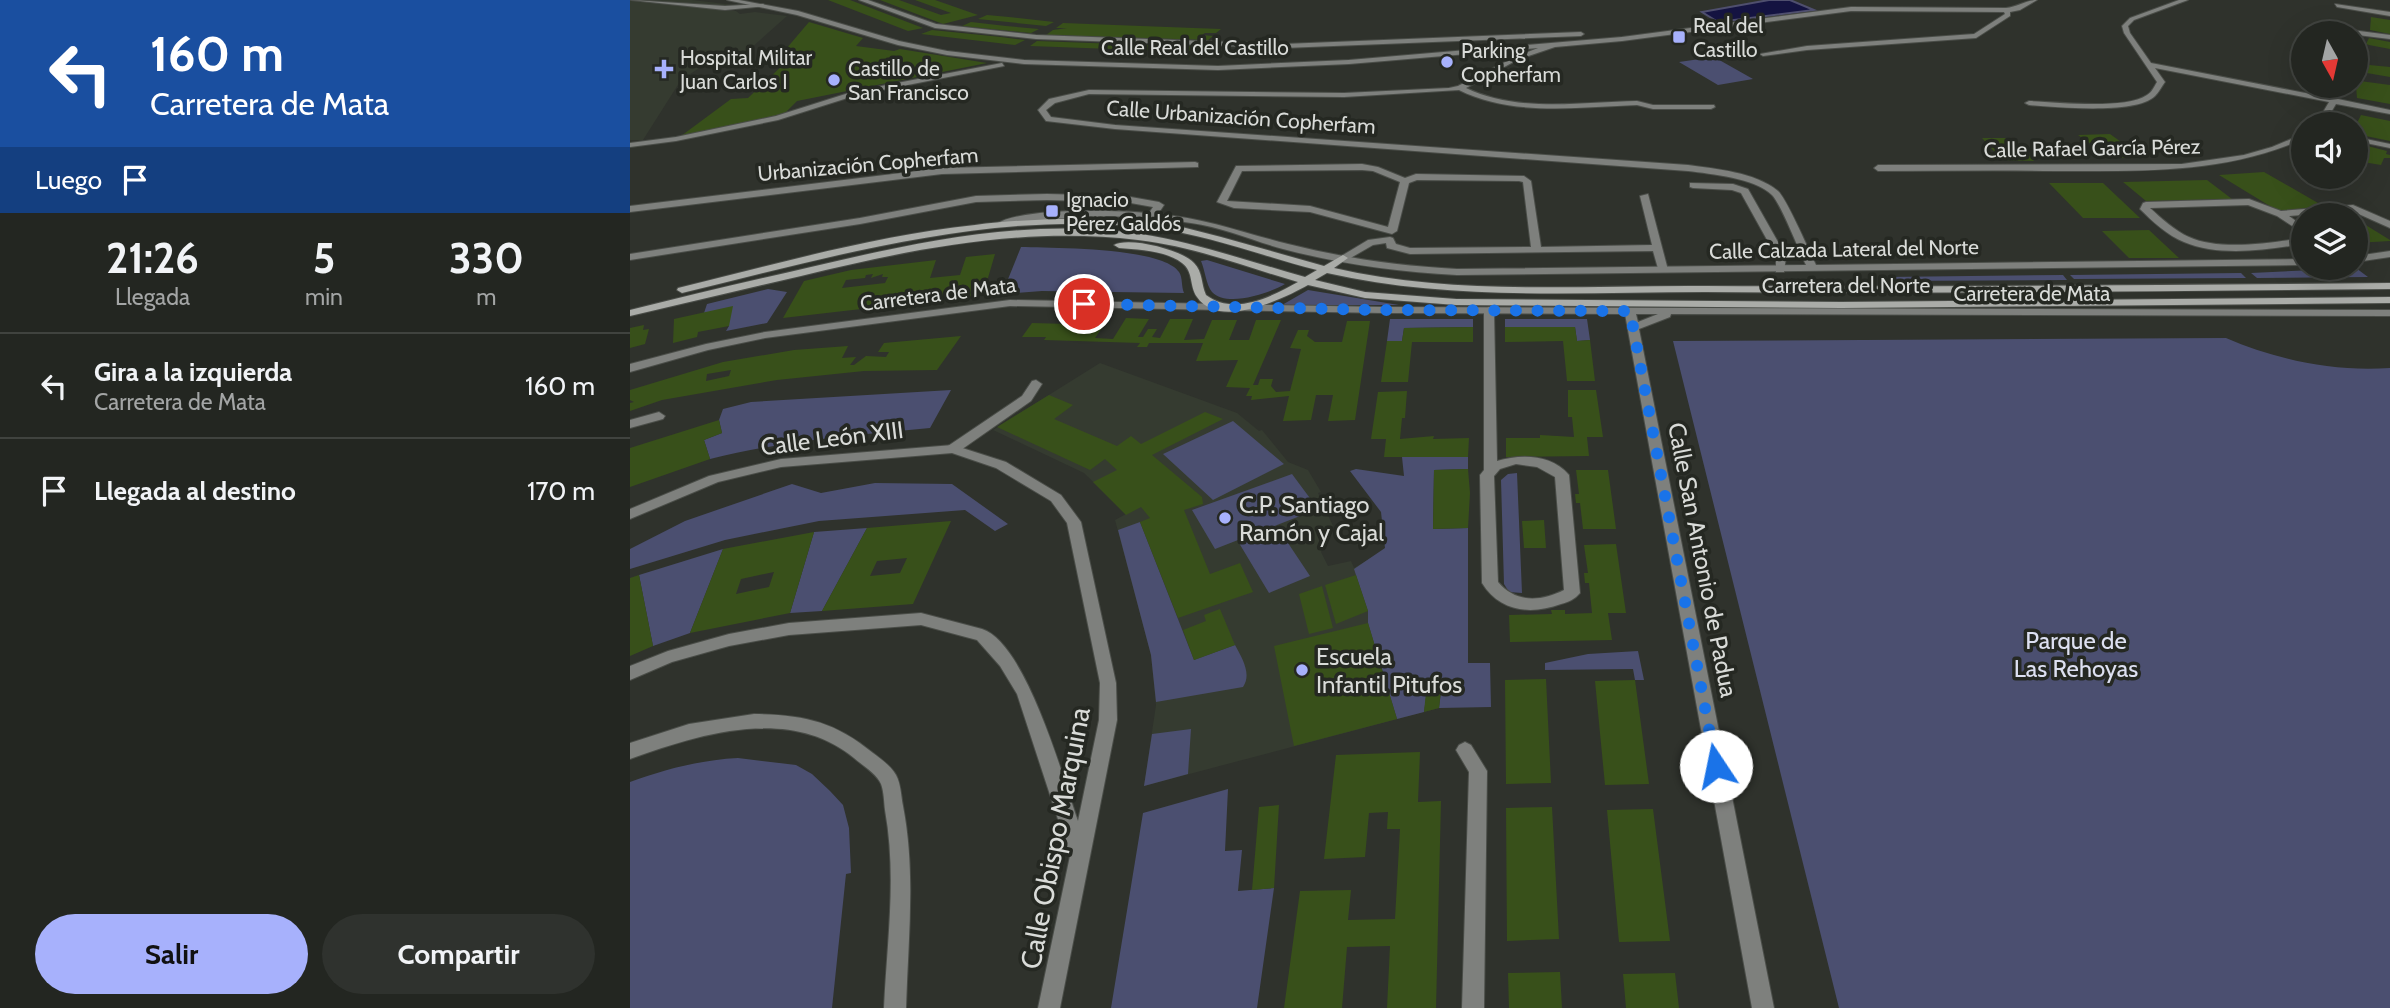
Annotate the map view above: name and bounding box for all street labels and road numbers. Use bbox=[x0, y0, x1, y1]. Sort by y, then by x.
street label: Calle Real del Castillo bbox=[1101, 35, 1289, 60]
street label: Calle Urbanización Copherfam bbox=[1106, 95, 1376, 139]
street label: Calle Rafael García Pérez bbox=[1983, 134, 2201, 162]
street label: Urbanización Copherfam bbox=[757, 142, 979, 186]
street label: Calle Calzada Lateral del Norte bbox=[1709, 234, 1979, 264]
street label: Carretera de Mata bbox=[859, 272, 1017, 316]
street label: Carretera del Norte bbox=[1762, 273, 1930, 298]
street label: Carretera de Mata bbox=[1954, 281, 2110, 306]
street label: Calle León XIII bbox=[759, 415, 905, 461]
street label: Calle San Antonio de Padua bbox=[1662, 420, 1744, 700]
street label: Calle Obispo Marquina bbox=[1013, 704, 1097, 972]

